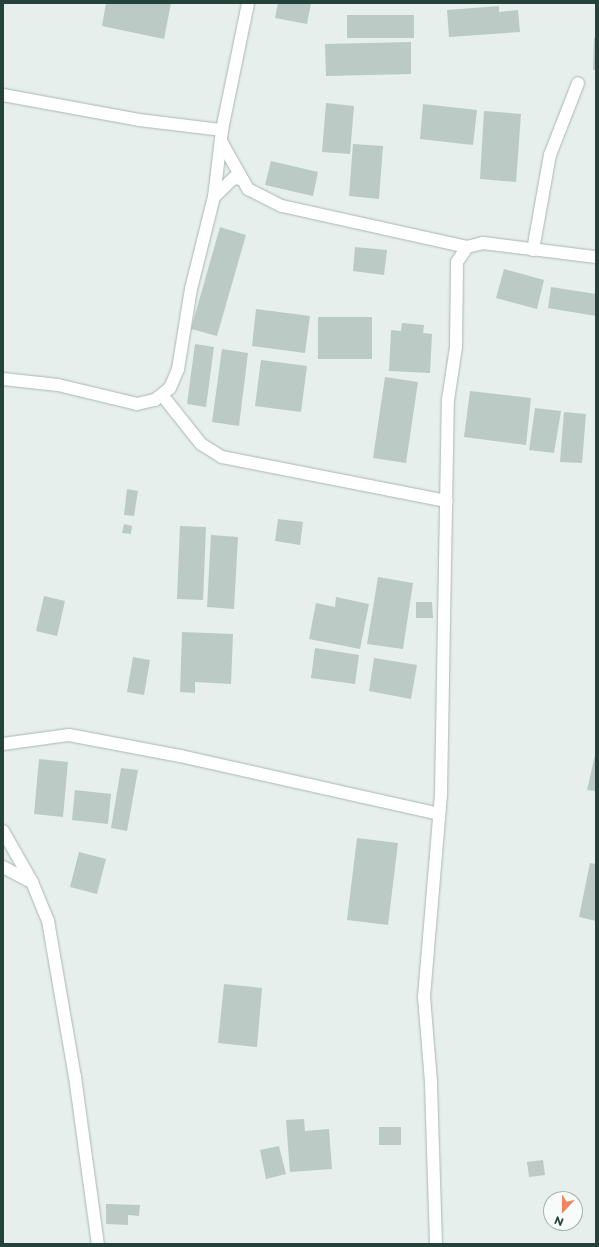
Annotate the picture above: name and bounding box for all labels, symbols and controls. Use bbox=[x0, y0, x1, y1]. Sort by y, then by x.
north arrow bbox=[543, 1191, 583, 1231]
text: N bbox=[552, 1213, 566, 1229]

